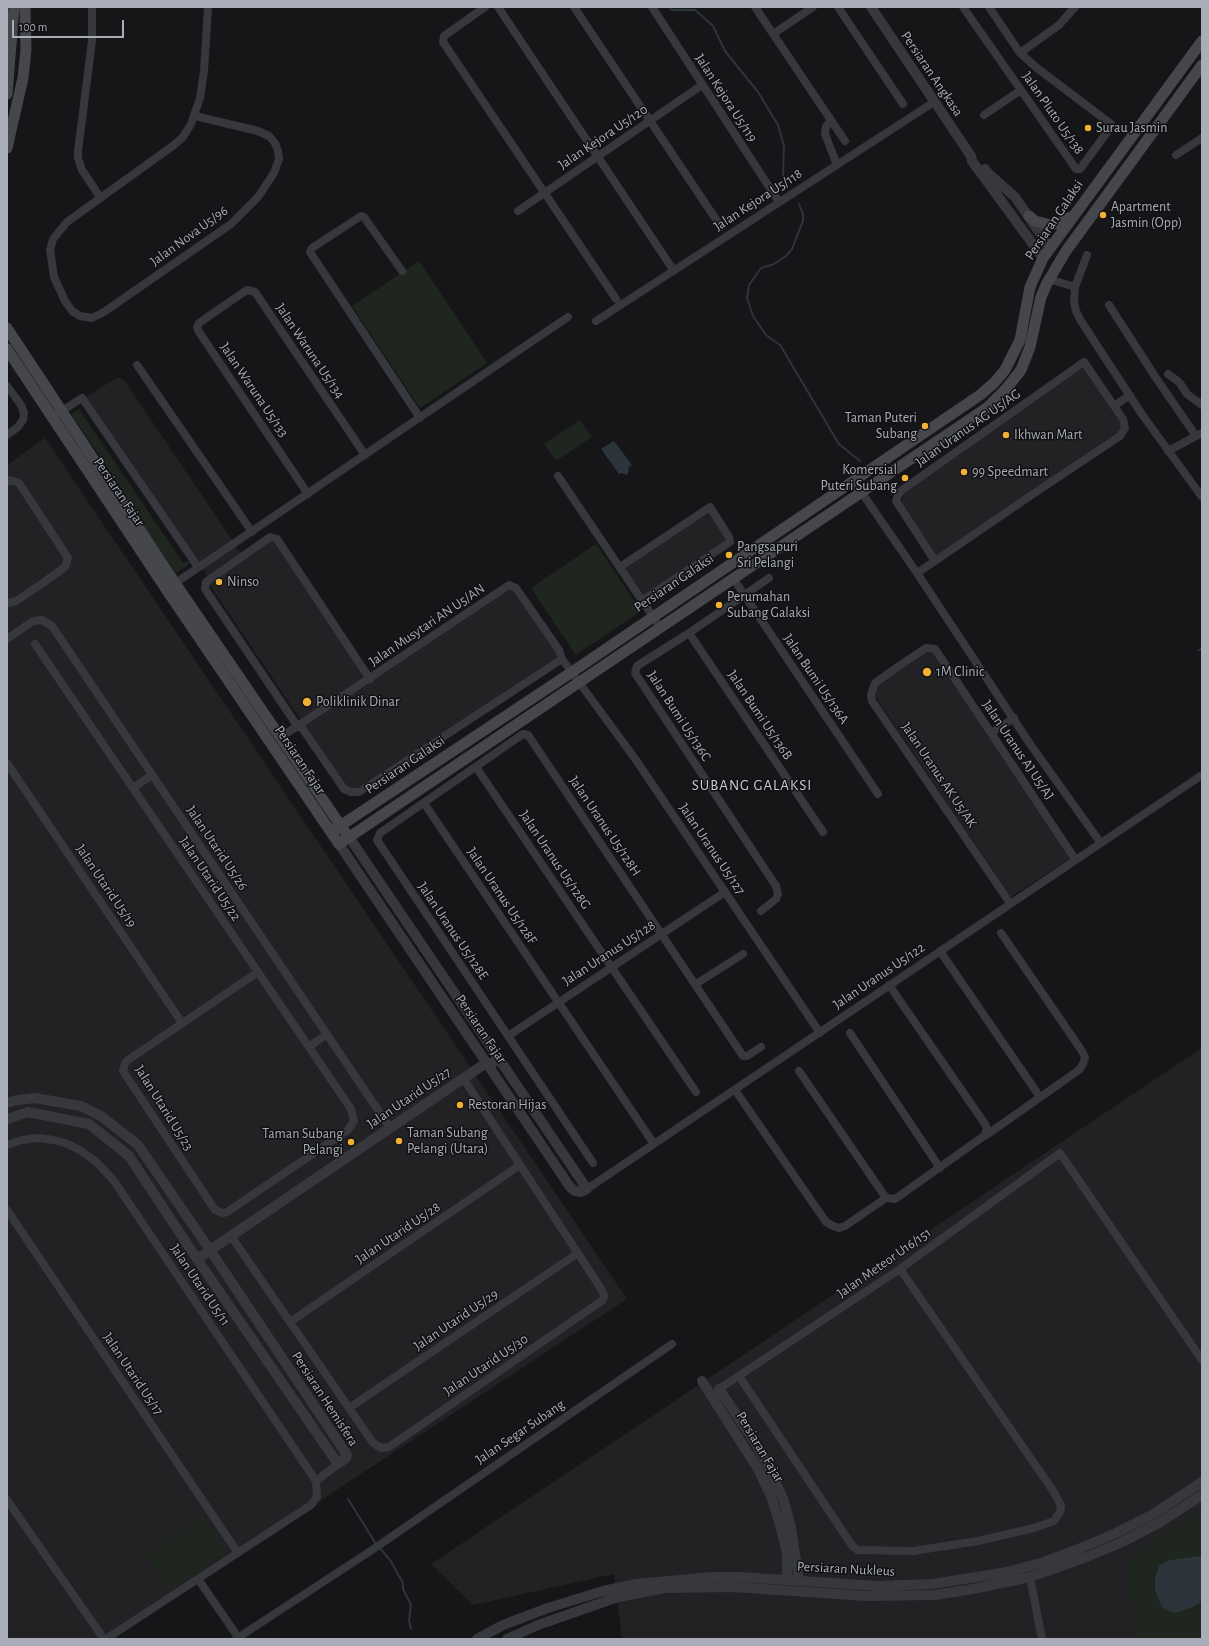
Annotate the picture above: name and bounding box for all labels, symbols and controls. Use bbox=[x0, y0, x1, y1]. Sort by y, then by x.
scale bar bbox=[14, 12, 126, 38]
text: 100 m bbox=[19, 21, 47, 33]
street label: Persiaran Angkasa bbox=[897, 28, 967, 120]
street label: Jalan Kejora U5/119 bbox=[691, 51, 761, 145]
street label: Jalan Pluto U5/138 bbox=[1018, 68, 1088, 158]
street label: Jalan Kejora U5/120 bbox=[555, 101, 651, 173]
place label: Surau Jasmin bbox=[1096, 120, 1167, 136]
marker: Surau Jasmin bbox=[1083, 123, 1093, 133]
street label: Jalan Kejora U5/118 bbox=[711, 165, 805, 235]
street label: Persiaran Galaksi bbox=[1021, 177, 1087, 263]
place label: Apartment Jasmin (Opp) bbox=[1111, 199, 1182, 232]
street label: Jalan Nova U5/96 bbox=[147, 202, 231, 270]
marker: Apartment Jasmin (Opp) bbox=[1098, 210, 1108, 220]
street label: Jalan Waruna U5/134 bbox=[272, 300, 348, 402]
street label: Jalan Waruna U5/133 bbox=[216, 340, 292, 440]
street label: Jalan Uranus AG U5/AG bbox=[912, 385, 1024, 471]
place label: Taman Puteri Subang bbox=[845, 410, 917, 442]
marker: Taman Puteri Subang bbox=[920, 421, 930, 431]
place label: Ikhwan Mart bbox=[1014, 427, 1082, 443]
marker: Ikhwan Mart bbox=[1001, 430, 1011, 440]
street label: Persiaran Fajar bbox=[90, 454, 148, 530]
place label: Komersial Puteri Subang bbox=[821, 462, 897, 494]
place label: 99 Speedmart bbox=[972, 464, 1048, 480]
marker: 99 Speedmart bbox=[959, 467, 969, 477]
marker: Komersial Puteri Subang bbox=[900, 473, 910, 483]
place label: Pangsapuri Sri Pelangi bbox=[737, 539, 798, 572]
street label: Persiaran Galaksi bbox=[631, 550, 717, 616]
marker: Pangsapuri Sri Pelangi bbox=[724, 550, 734, 560]
place label: Ninso bbox=[227, 574, 259, 590]
marker: Ninso bbox=[214, 577, 224, 587]
street label: Jalan Musytari AN U5/AN bbox=[366, 580, 488, 670]
place label: Perumahan Subang Galaksi bbox=[727, 589, 810, 622]
marker: Perumahan Subang Galaksi bbox=[714, 600, 724, 610]
street label: Jalan Bumi U5/136A bbox=[780, 631, 852, 727]
place label: 1M Clinic bbox=[936, 664, 984, 680]
marker: 1M Clinic bbox=[921, 666, 933, 678]
street label: Jalan Bumi U5/136B bbox=[724, 667, 796, 763]
street label: Jalan Bumi U5/136C bbox=[644, 668, 714, 764]
place label: Poliklinik Dinar bbox=[316, 694, 399, 710]
marker: Poliklinik Dinar bbox=[301, 696, 313, 708]
street label: Jalan Uranus AJ U5/AJ bbox=[978, 697, 1058, 803]
street label: Jalan Uranus AK U5/AK bbox=[898, 719, 980, 831]
street label: Persiaran Fajar bbox=[271, 722, 329, 798]
street label: Persiaran Galaksi bbox=[362, 732, 448, 798]
street label: Jalan Uranus U5/128H bbox=[565, 773, 645, 879]
district label: SUBANG GALAKSI bbox=[692, 776, 812, 794]
street label: Jalan Uranus U5/127 bbox=[675, 800, 749, 898]
street label: Jalan Utarid U5/26 bbox=[183, 802, 251, 894]
street label: Jalan Uranus U5/128G bbox=[516, 807, 594, 913]
street label: Jalan Utarid U5/22 bbox=[176, 834, 244, 924]
street label: Jalan Utarid U5/19 bbox=[72, 841, 140, 931]
street label: Jalan Uranus U5/128F bbox=[463, 844, 541, 948]
street label: Jalan Uranus U5/128E bbox=[414, 879, 492, 983]
street label: Jalan Uranus U5/128 bbox=[559, 917, 659, 989]
street label: Jalan Uranus U5/122 bbox=[830, 939, 928, 1013]
street label: Persiaran Fajar bbox=[452, 991, 510, 1067]
street label: Jalan Utarid U5/23 bbox=[131, 1062, 197, 1154]
street label: Jalan Utarid U5/27 bbox=[364, 1064, 454, 1132]
place label: Restoran Hijas bbox=[468, 1097, 546, 1113]
marker: Restoran Hijas bbox=[455, 1100, 465, 1110]
place label: Taman Subang Pelangi (Utara) bbox=[407, 1125, 488, 1158]
place label: Taman Subang Pelangi bbox=[262, 1126, 343, 1158]
marker: Taman Subang Pelangi (Utara) bbox=[394, 1136, 404, 1146]
marker: Taman Subang Pelangi bbox=[346, 1137, 356, 1147]
street label: Jalan Utarid U5/28 bbox=[352, 1198, 444, 1268]
street label: Jalan Meteor U16/151 bbox=[834, 1224, 934, 1302]
street label: Jalan Utarid U5/11 bbox=[166, 1241, 234, 1329]
street label: Jalan Utarid U5/29 bbox=[410, 1286, 502, 1354]
street label: Jalan Utarid U5/17 bbox=[99, 1329, 167, 1419]
street label: Jalan Utarid U5/30 bbox=[440, 1330, 532, 1400]
street label: Persiaran Hemisfera bbox=[288, 1348, 362, 1450]
street label: Jalan Segar Subang bbox=[472, 1396, 568, 1468]
street label: Persiaran Fajar bbox=[732, 1409, 788, 1485]
street label: Persiaran Nukleus bbox=[797, 1558, 895, 1580]

